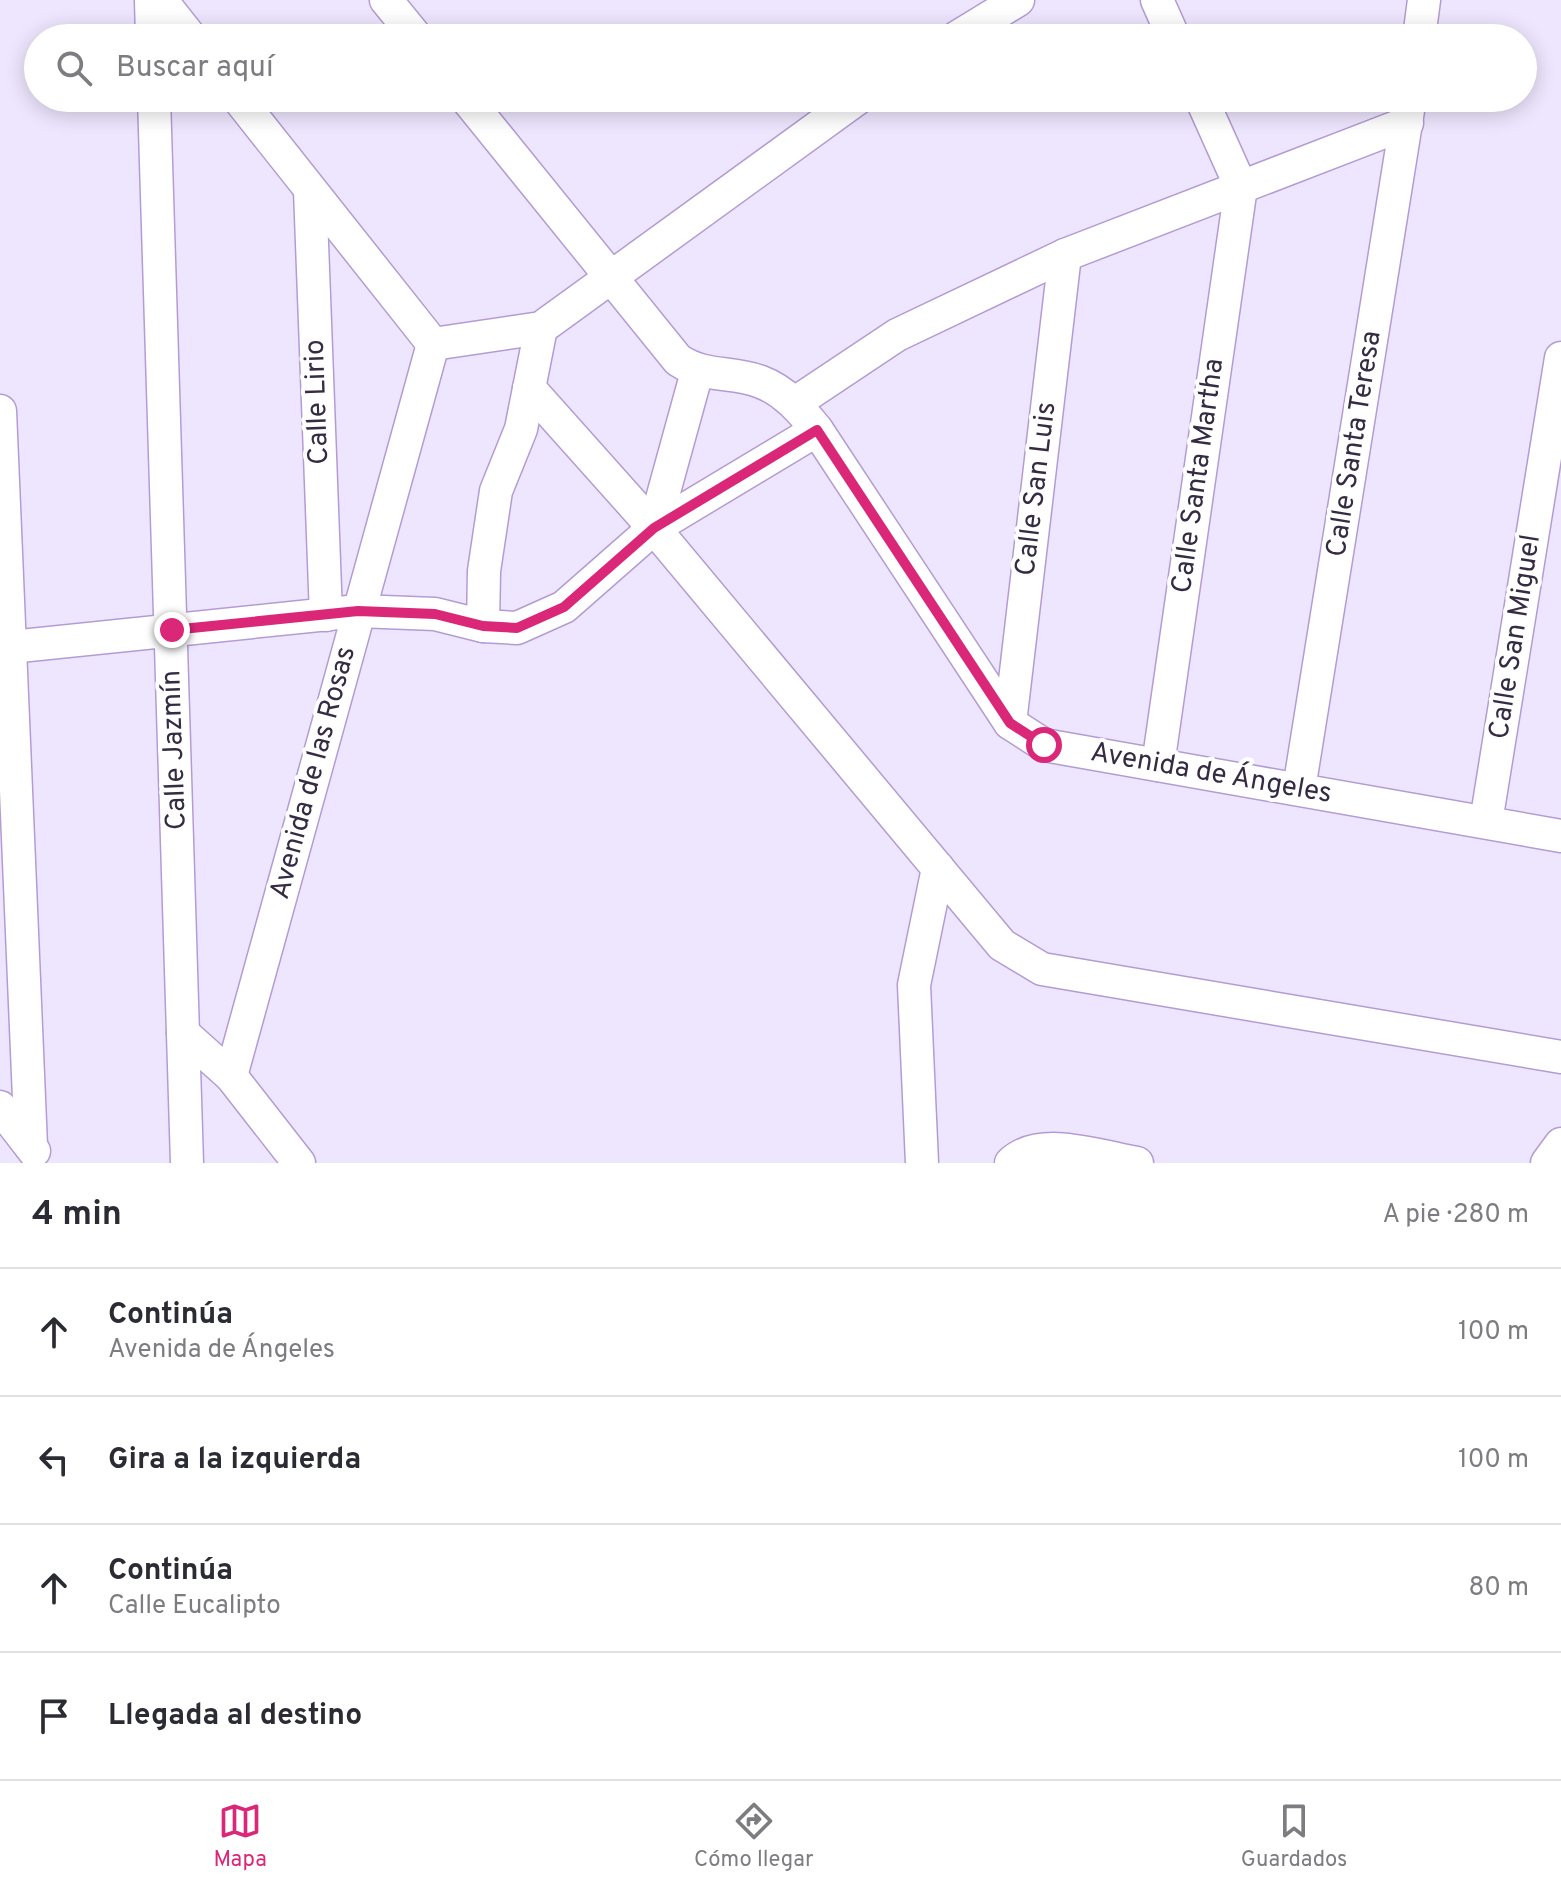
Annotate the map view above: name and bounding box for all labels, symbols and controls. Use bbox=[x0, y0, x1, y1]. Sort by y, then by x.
search box bbox=[24, 24, 1537, 112]
icon: search bbox=[52, 46, 96, 90]
text: Buscar aquí bbox=[116, 50, 274, 87]
street label: Calle Santa Teresa bbox=[1319, 328, 1391, 560]
street label: Calle Lirio bbox=[298, 339, 338, 465]
street label: Calle Santa Martha bbox=[1165, 356, 1233, 596]
street label: Calle San Luis bbox=[1008, 400, 1066, 578]
street label: Calle San Miguel bbox=[1482, 532, 1550, 742]
route end bbox=[154, 612, 190, 648]
street label: Avenida de las Rosas bbox=[263, 643, 365, 903]
street label: Calle Jazmín bbox=[154, 669, 196, 831]
route start bbox=[1026, 727, 1062, 763]
street label: Avenida de Ángeles bbox=[1087, 733, 1335, 813]
text: 4 min bbox=[32, 1194, 122, 1237]
text: A pie · 280 m bbox=[1382, 1199, 1529, 1232]
text: Continúa bbox=[108, 1297, 233, 1334]
icon: ahead bbox=[32, 1310, 76, 1354]
text: 100 m bbox=[1458, 1316, 1529, 1349]
text: Avenida de Ángeles bbox=[108, 1334, 335, 1367]
icon: left bbox=[32, 1438, 76, 1482]
text: Gira a la izquierda bbox=[108, 1442, 361, 1479]
text: 100 m bbox=[1458, 1444, 1529, 1477]
text: Continúa bbox=[108, 1553, 233, 1590]
icon: ahead bbox=[32, 1566, 76, 1610]
text: 80 m bbox=[1469, 1572, 1529, 1605]
text: Calle Eucalipto bbox=[108, 1590, 281, 1623]
icon: arrive bbox=[32, 1694, 76, 1738]
text: Llegada al destino bbox=[108, 1698, 362, 1735]
tab: Mapa bbox=[214, 1799, 267, 1874]
tab: Cómo llegar bbox=[694, 1799, 814, 1874]
tab: Guardados bbox=[1241, 1799, 1347, 1874]

